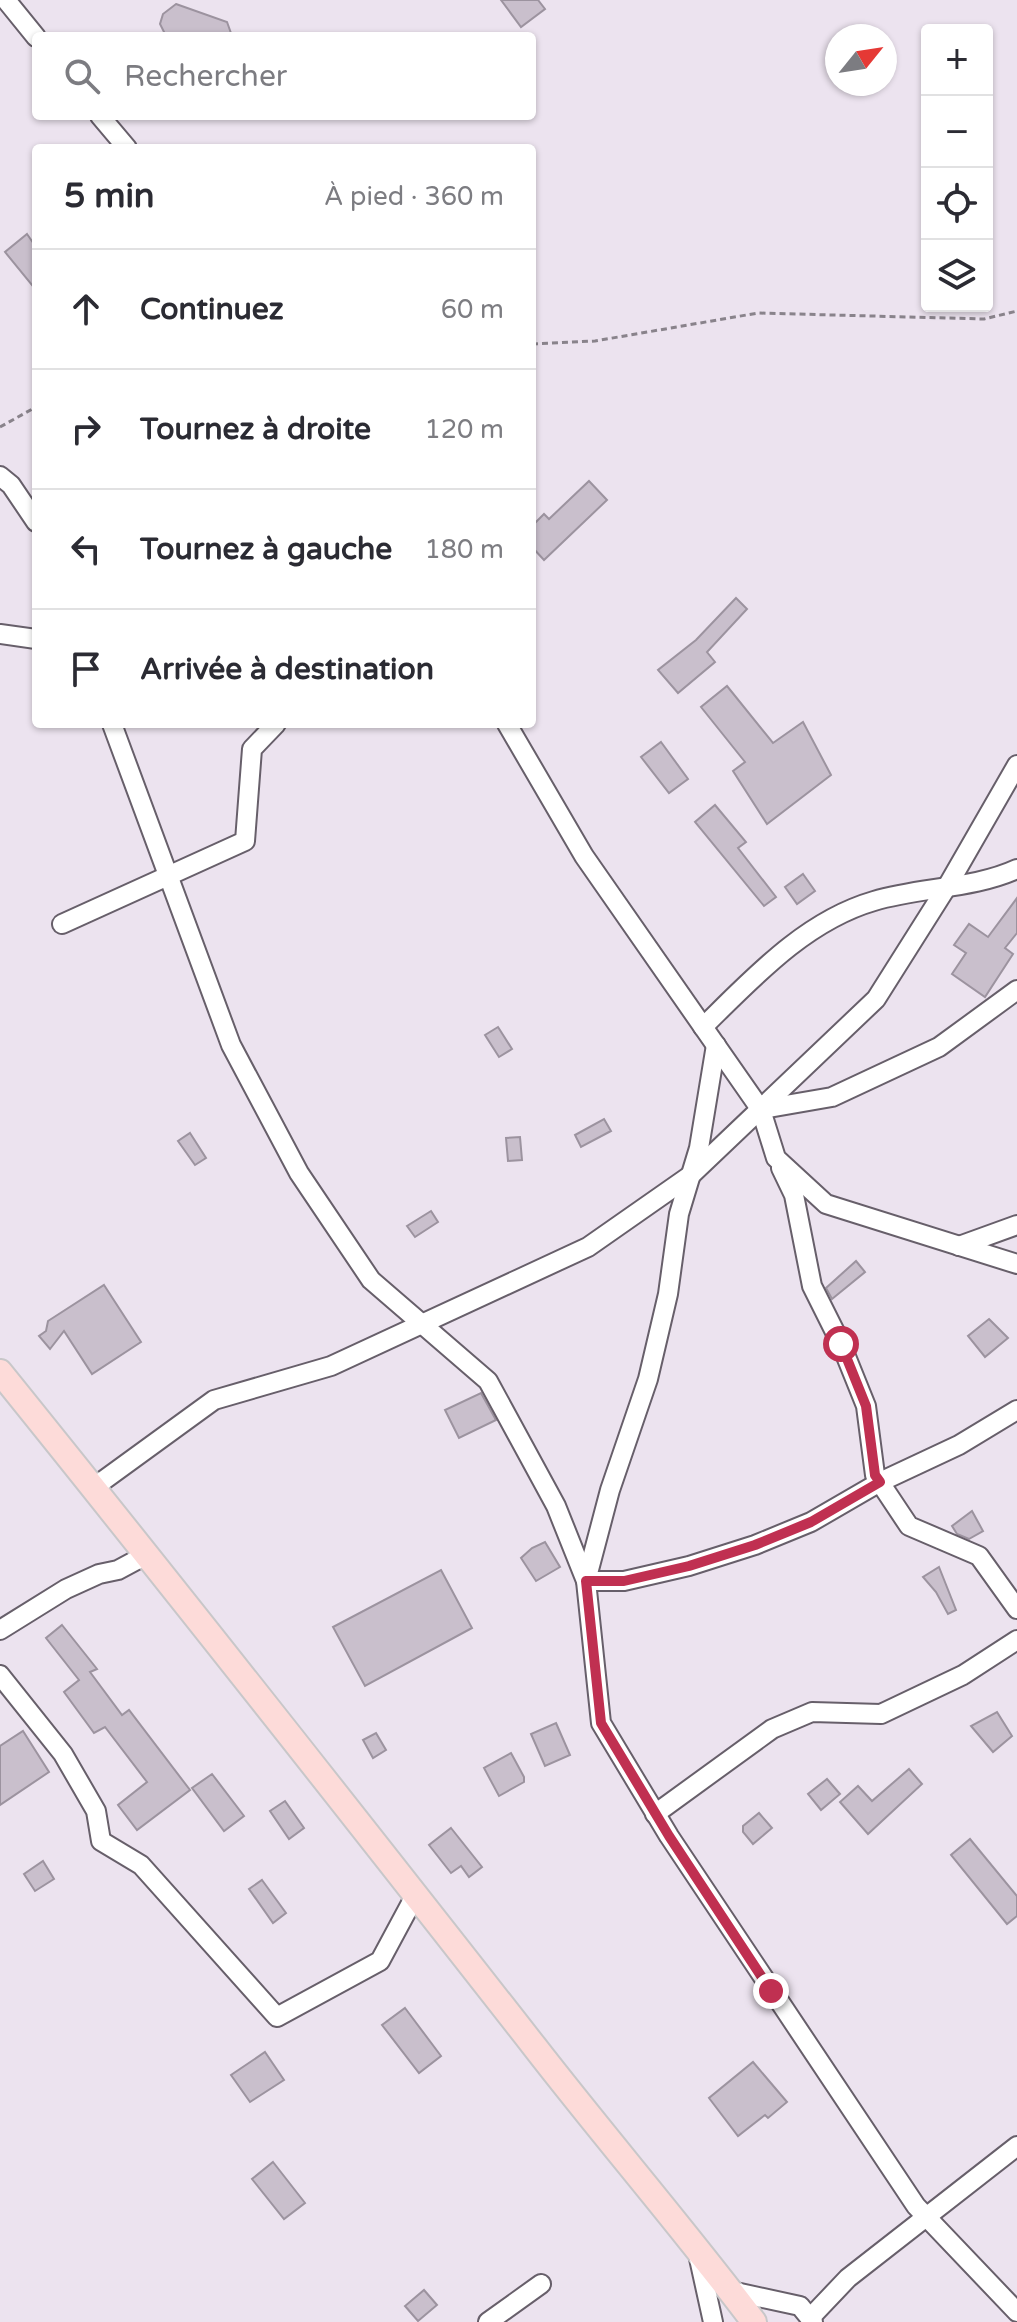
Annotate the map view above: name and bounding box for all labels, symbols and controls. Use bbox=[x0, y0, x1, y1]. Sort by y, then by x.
north arrow bbox=[825, 24, 897, 96]
map controls bbox=[921, 24, 993, 312]
button: + bbox=[921, 24, 993, 96]
search box bbox=[32, 32, 536, 120]
icon: search bbox=[60, 54, 104, 98]
text: Rechercher bbox=[124, 58, 287, 95]
button: − bbox=[921, 96, 993, 168]
button: locate bbox=[921, 168, 993, 240]
text: 5 min bbox=[64, 176, 155, 217]
text: À pied · 360 m bbox=[324, 181, 504, 212]
button: layers bbox=[921, 240, 993, 312]
icon: ahead bbox=[64, 287, 108, 331]
text: Continuez bbox=[140, 291, 284, 328]
text: 60 m bbox=[441, 294, 504, 325]
icon: right bbox=[64, 407, 108, 451]
text: Tournez à droite bbox=[140, 411, 371, 448]
text: 120 m bbox=[424, 414, 504, 445]
icon: left bbox=[64, 527, 108, 571]
text: Tournez à gauche bbox=[140, 531, 392, 568]
text: 180 m bbox=[424, 534, 504, 565]
icon: arrive bbox=[64, 647, 108, 691]
text: Arrivée à destination bbox=[140, 651, 434, 688]
route start bbox=[823, 1326, 859, 1362]
route end bbox=[753, 1973, 789, 2009]

